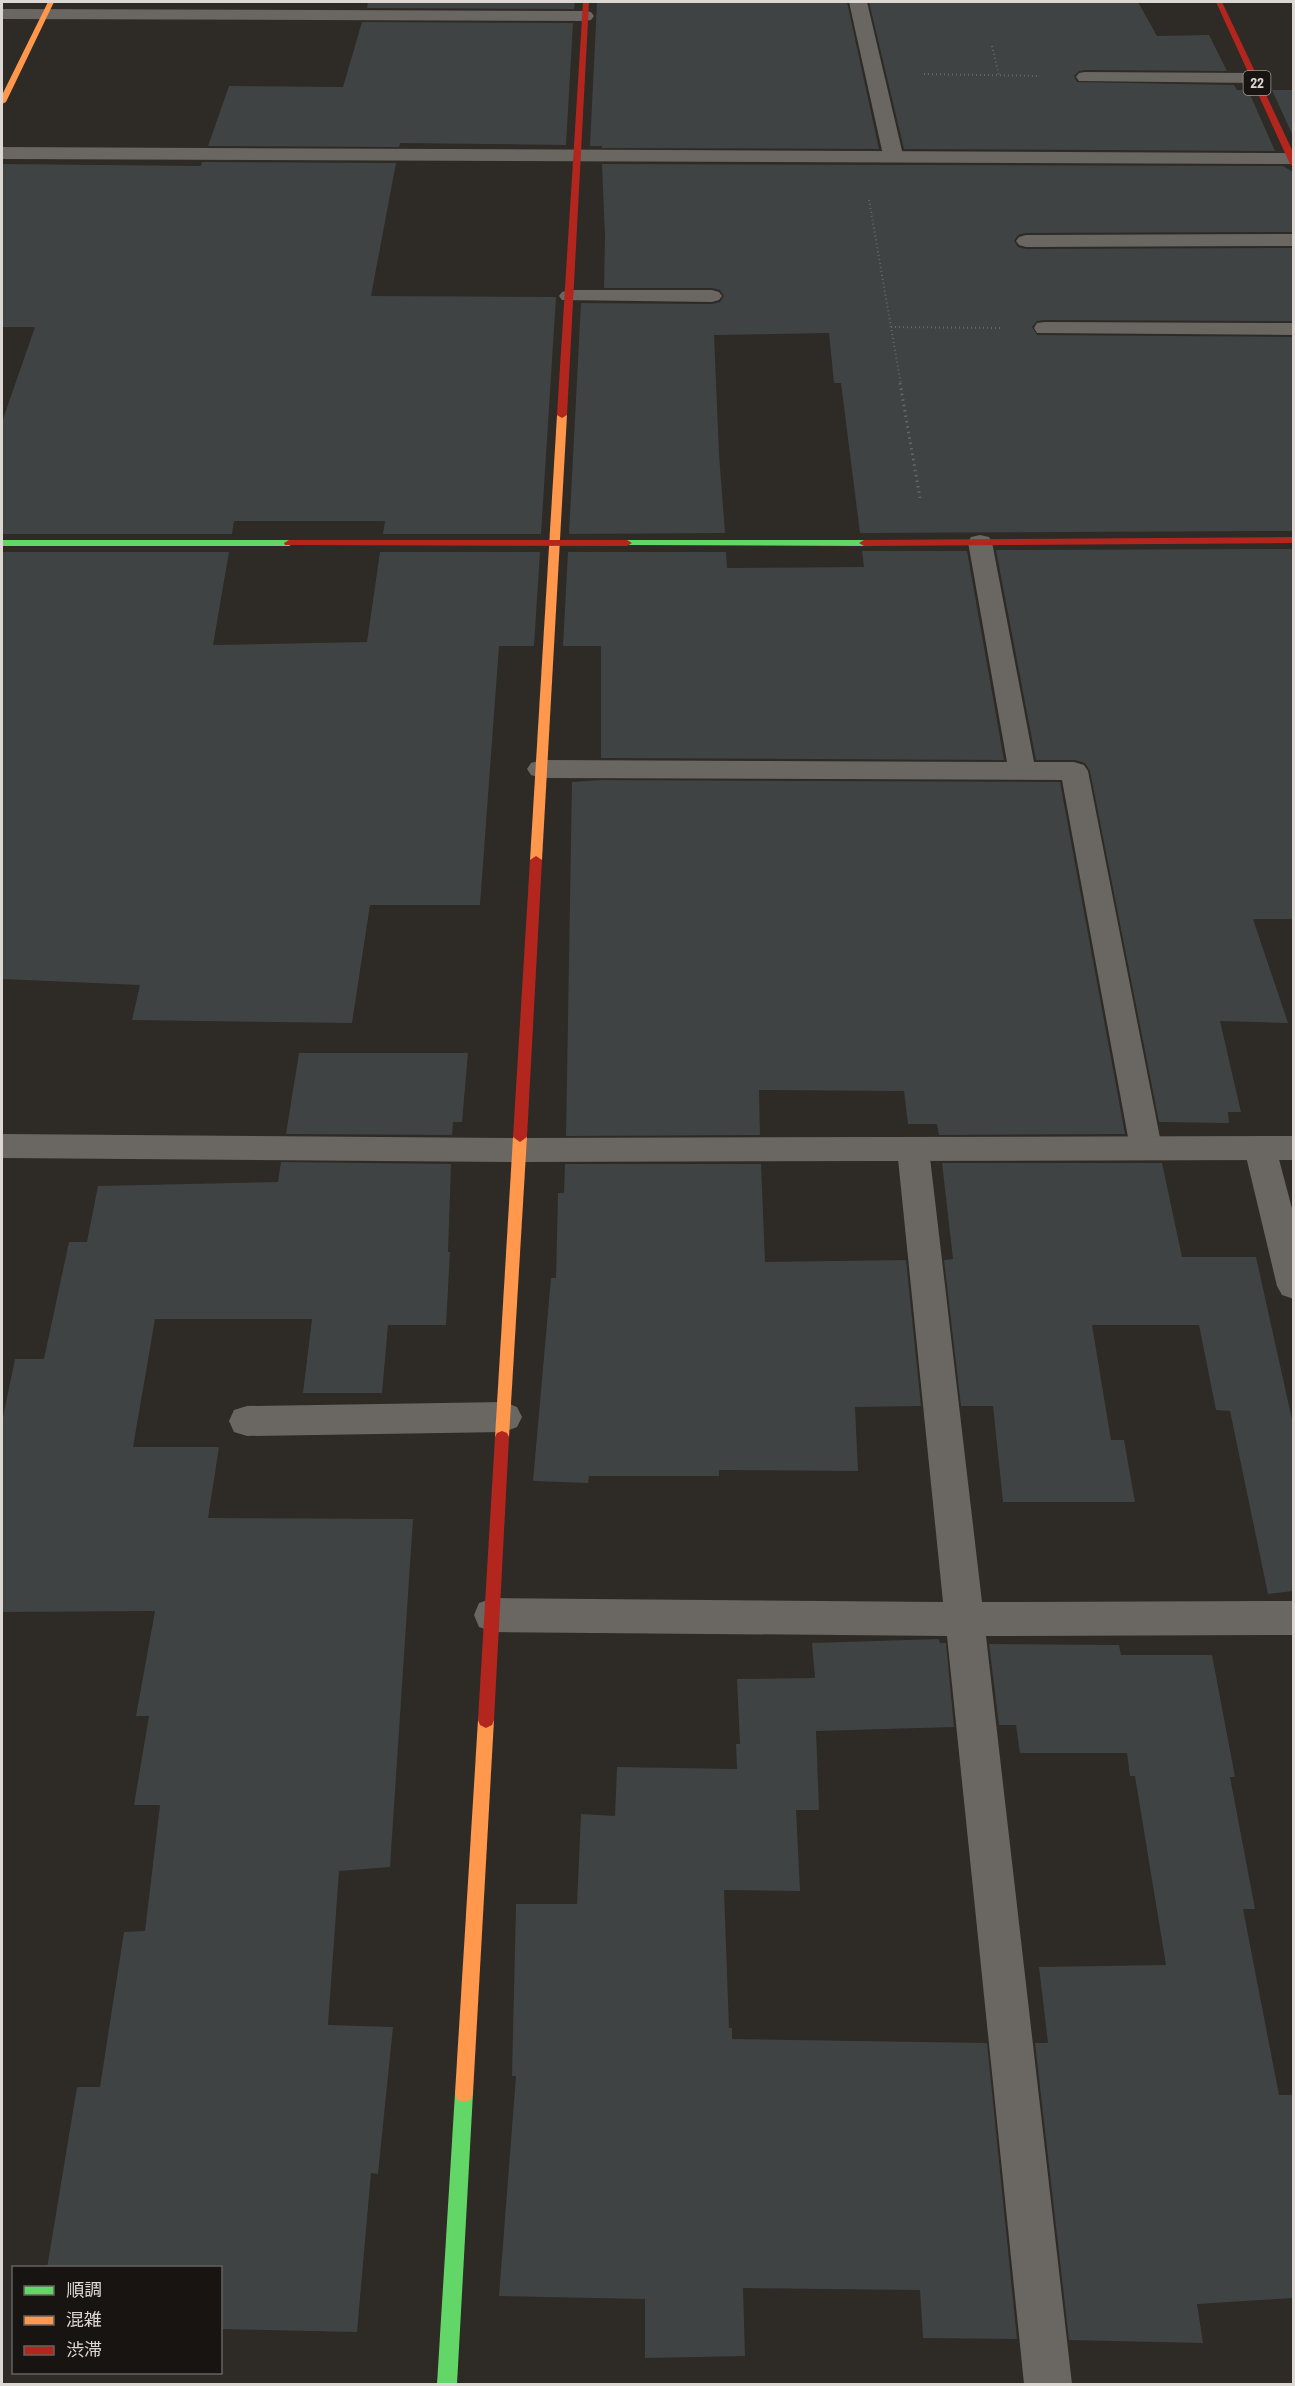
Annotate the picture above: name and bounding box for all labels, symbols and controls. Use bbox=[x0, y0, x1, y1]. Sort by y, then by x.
road number: 22 bbox=[1244, 71, 1270, 95]
legend bbox=[12, 2266, 222, 2374]
text: 順調 bbox=[66, 2277, 102, 2302]
text: 混雑 bbox=[66, 2307, 102, 2332]
text: 渋滞 bbox=[66, 2337, 102, 2362]

